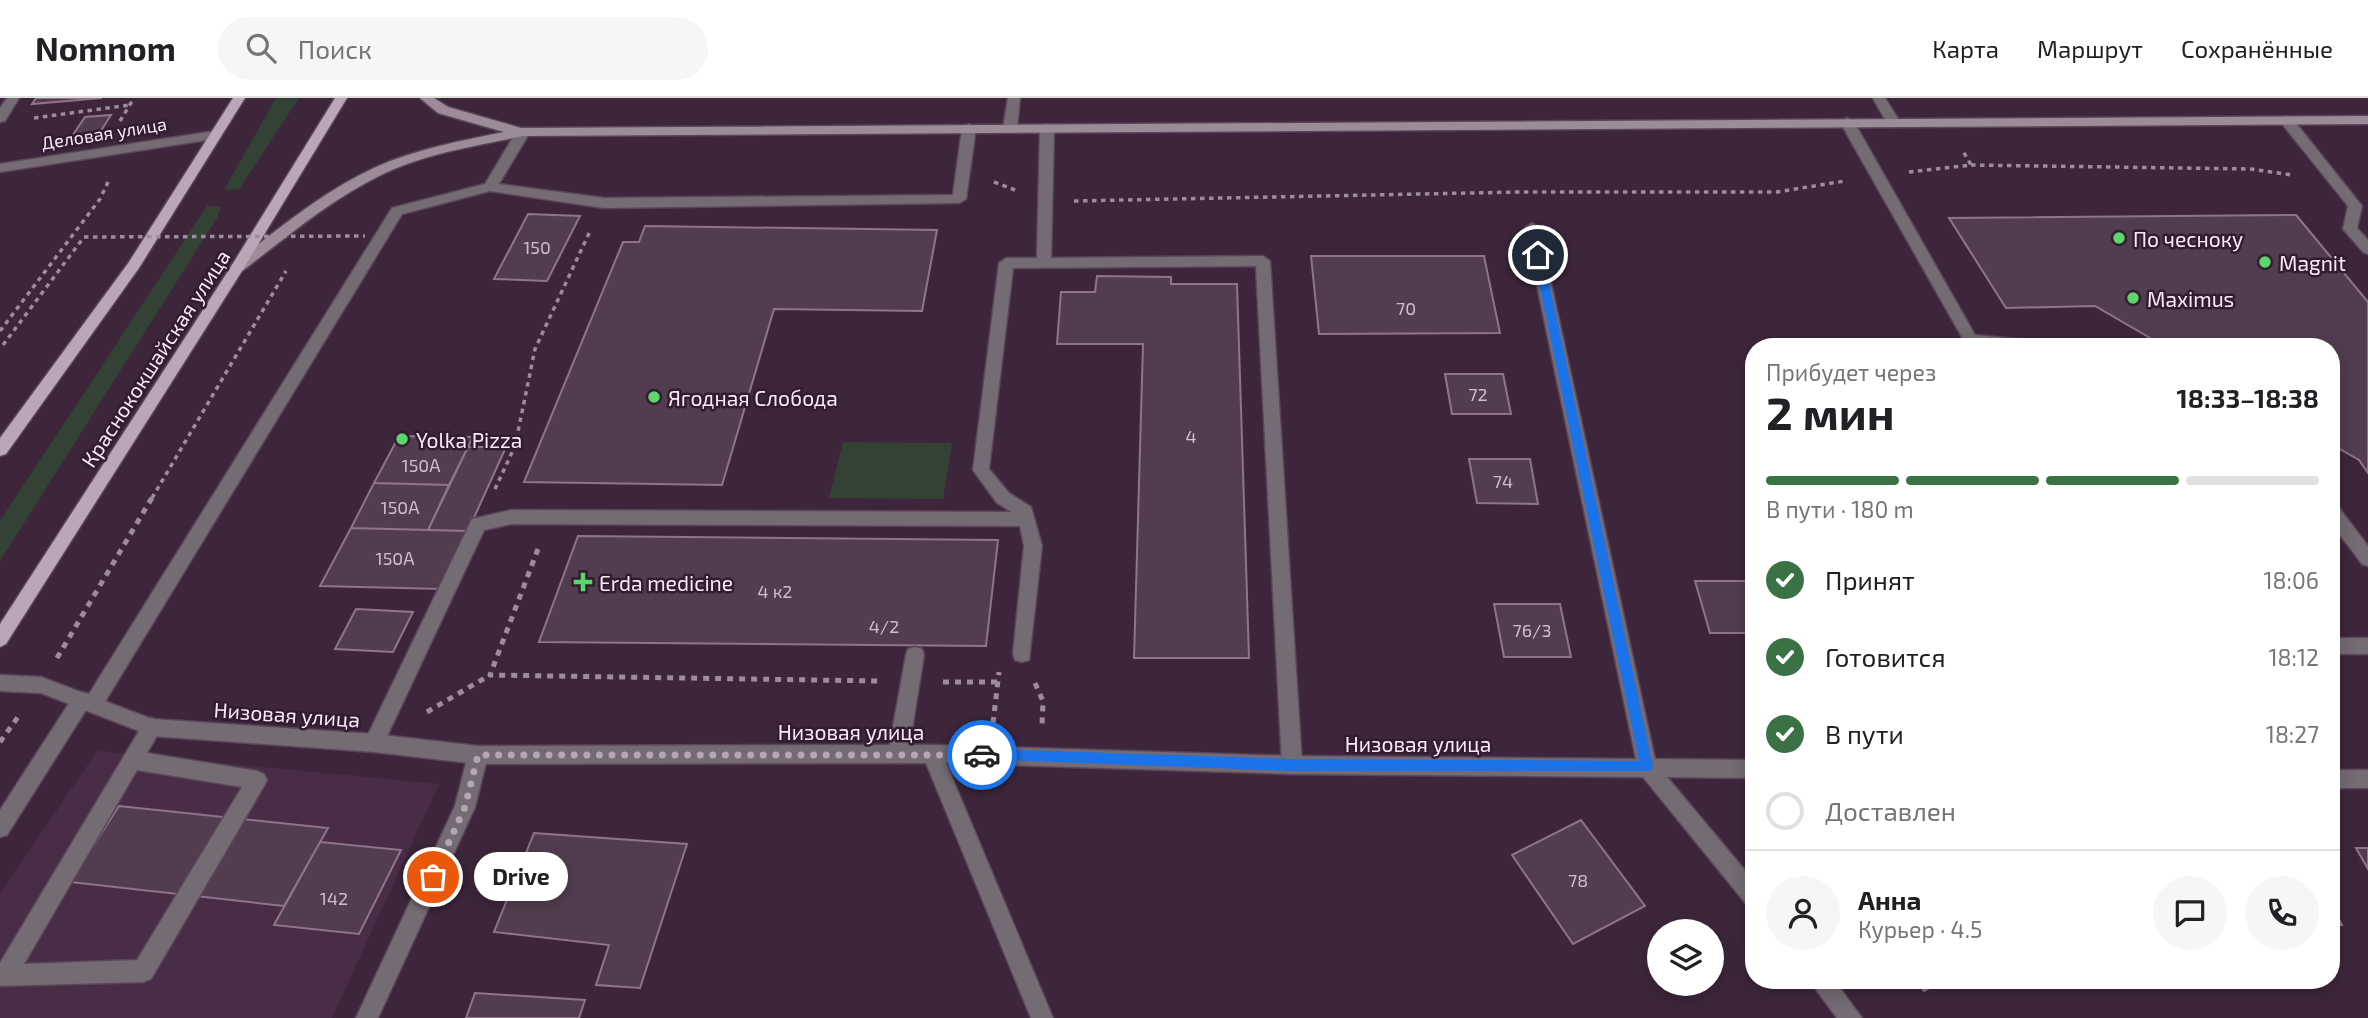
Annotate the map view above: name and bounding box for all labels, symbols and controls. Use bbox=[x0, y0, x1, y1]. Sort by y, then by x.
search box bbox=[218, 17, 708, 80]
text: Nomnom bbox=[35, 28, 176, 68]
icon: search bbox=[242, 29, 280, 67]
text: Поиск bbox=[298, 33, 372, 64]
text: Карта bbox=[1932, 34, 1999, 63]
text: Маршрут bbox=[2037, 34, 2143, 63]
text: Сохранённые bbox=[2181, 34, 2333, 63]
street label: Деловая улица bbox=[40, 112, 168, 154]
pin bbox=[1508, 225, 1568, 285]
place label: По чесноку bbox=[2133, 226, 2243, 252]
marker: По чесноку bbox=[2111, 230, 2127, 246]
house number: 150 bbox=[523, 236, 551, 258]
icon: home bbox=[1519, 236, 1557, 274]
street label: Краснококшайская улица bbox=[75, 245, 236, 472]
place label: Magnit bbox=[2279, 250, 2346, 275]
marker: Magnit bbox=[2257, 254, 2273, 270]
place label: Maximus bbox=[2147, 286, 2234, 311]
marker: Maximus bbox=[2125, 290, 2141, 306]
house number: 70 bbox=[1396, 297, 1416, 319]
text: Прибудет через bbox=[1766, 358, 1936, 386]
text: 18:33–18:38 bbox=[2177, 382, 2319, 413]
house number: 72 bbox=[1468, 383, 1488, 405]
text: 2 мин bbox=[1766, 384, 1895, 439]
place label: Ягодная Слобода bbox=[668, 385, 838, 410]
marker: Ягодная Слобода bbox=[646, 389, 662, 405]
house number: 4 bbox=[1185, 425, 1197, 447]
place label: Yolka Pizza bbox=[416, 427, 522, 452]
marker: Yolka Pizza bbox=[394, 431, 410, 447]
house number: 150А bbox=[402, 454, 441, 476]
house number: 74 bbox=[1493, 470, 1513, 492]
text: В пути · 180 m bbox=[1766, 495, 1914, 523]
house number: 150А bbox=[381, 496, 420, 518]
house number: 150А bbox=[376, 547, 415, 569]
icon: check bbox=[1766, 561, 1804, 599]
text: Принят bbox=[1825, 564, 1915, 595]
text: 18:06 bbox=[2263, 566, 2319, 594]
place label: Erda medicine bbox=[599, 570, 733, 595]
marker: Erda medicine bbox=[573, 572, 593, 592]
house number: 4 к2 bbox=[758, 580, 792, 602]
house number: 4/2 bbox=[869, 615, 899, 637]
house number: 76/3 bbox=[1513, 619, 1551, 641]
icon: check bbox=[1766, 638, 1804, 676]
text: Готовится bbox=[1825, 641, 1946, 672]
text: 18:12 bbox=[2268, 643, 2319, 671]
street label: Низовая улица bbox=[213, 696, 361, 733]
icon: check bbox=[1766, 715, 1804, 753]
text: В пути bbox=[1825, 718, 1904, 749]
street label: Низовая улица bbox=[778, 719, 924, 745]
courier bbox=[947, 720, 1017, 790]
text: 18:27 bbox=[2266, 720, 2319, 748]
street label: Низовая улица bbox=[1345, 731, 1491, 757]
icon: car bbox=[963, 736, 1001, 774]
text: Доставлен bbox=[1825, 795, 1956, 826]
pin bbox=[403, 847, 463, 907]
callout: Drive bbox=[475, 852, 570, 902]
icon: bag bbox=[414, 858, 452, 896]
text: Drive bbox=[492, 862, 550, 890]
house number: 78 bbox=[1568, 869, 1588, 891]
button: person bbox=[1766, 876, 1840, 950]
button: chat bbox=[2153, 876, 2227, 950]
button: phone bbox=[2245, 876, 2319, 950]
text: Анна bbox=[1858, 884, 1921, 915]
house number: 142 bbox=[320, 887, 348, 909]
text: Курьер · 4.5 bbox=[1858, 915, 1982, 943]
map controls bbox=[1647, 919, 1724, 996]
button: layers bbox=[1647, 919, 1724, 996]

